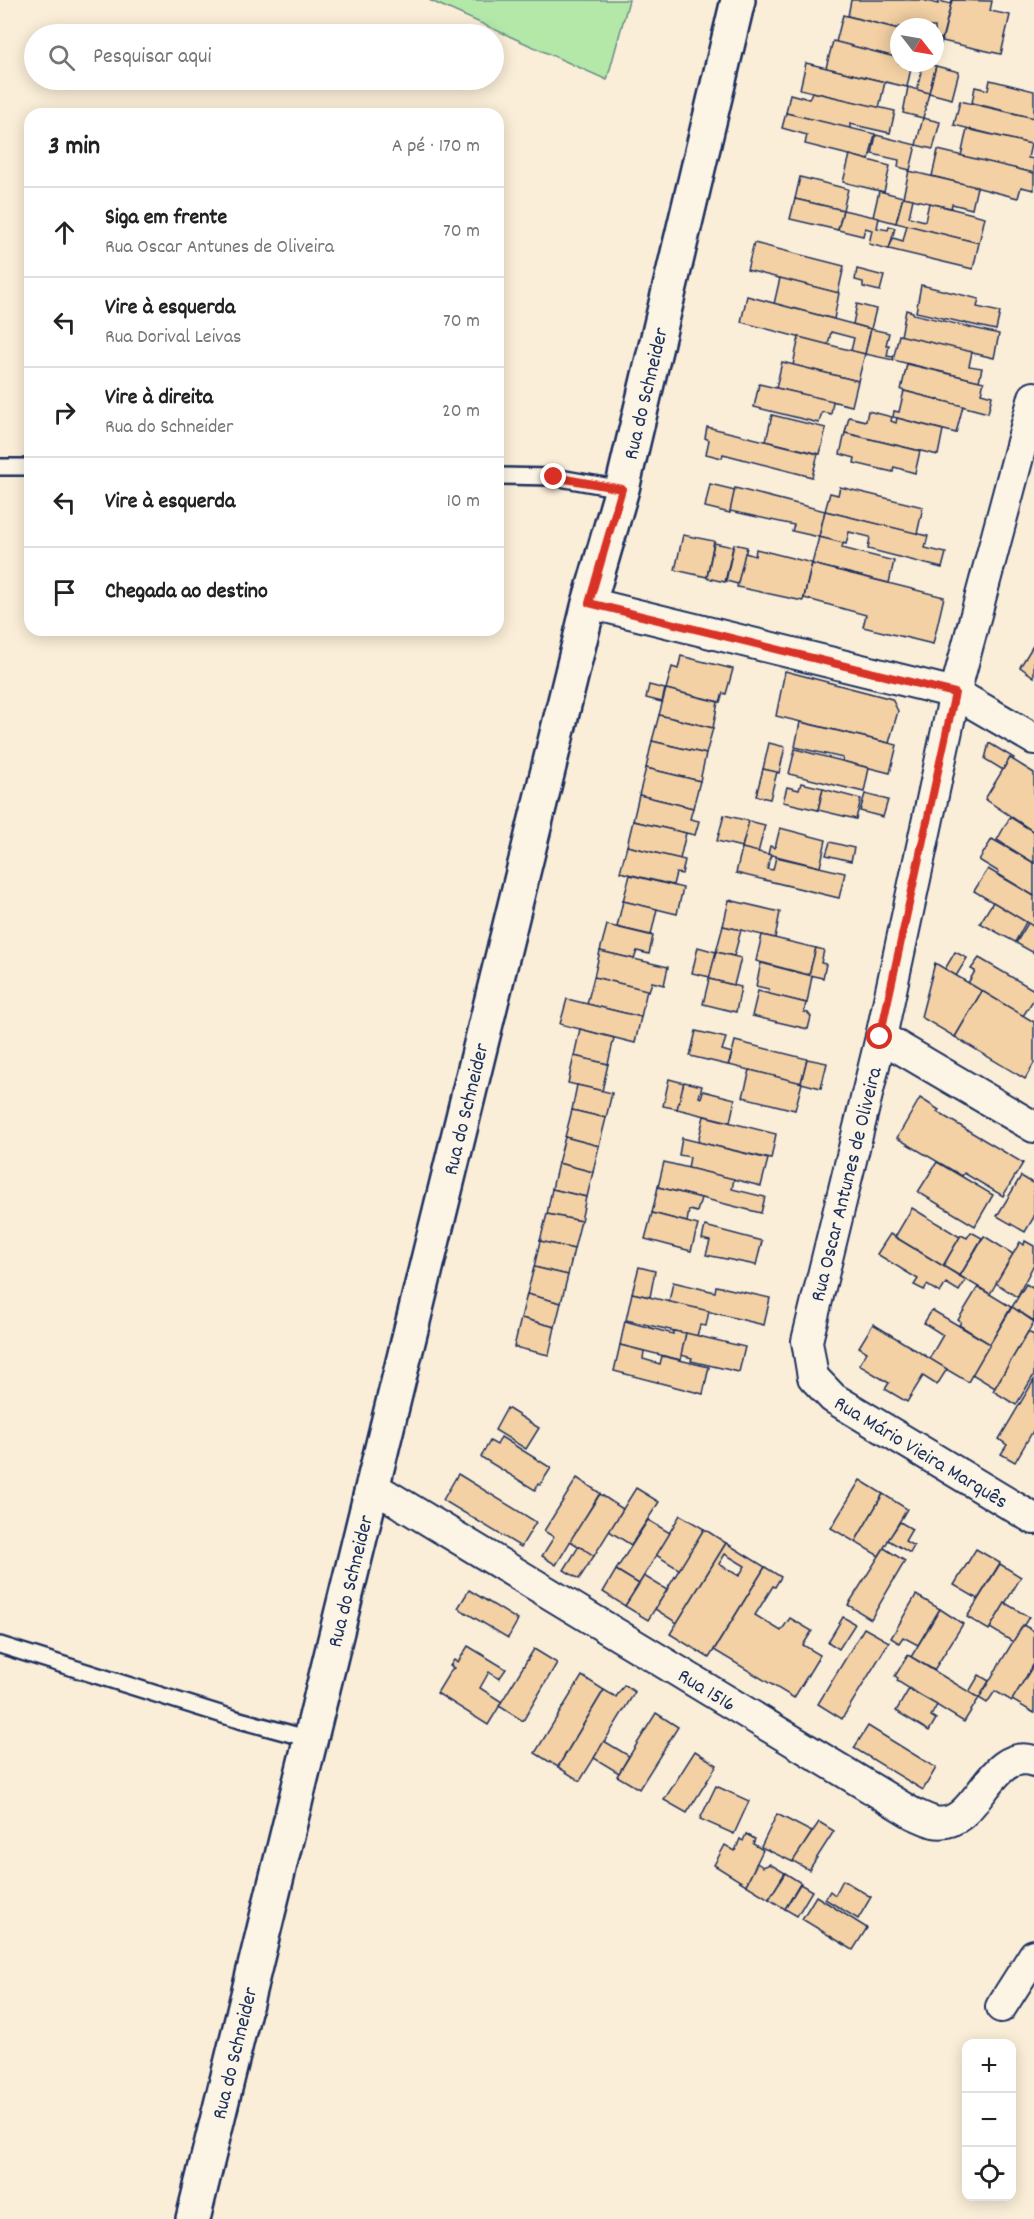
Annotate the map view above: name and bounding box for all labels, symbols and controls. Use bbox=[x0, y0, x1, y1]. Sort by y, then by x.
north arrow bbox=[890, 18, 944, 72]
search box bbox=[24, 24, 504, 90]
icon: search bbox=[45, 41, 78, 74]
text: Pesquisar aqui bbox=[93, 42, 212, 73]
text: 3 min bbox=[48, 129, 100, 166]
text: A pé · 170 m bbox=[392, 133, 480, 161]
text: Siga em frente bbox=[105, 203, 227, 234]
icon: ahead bbox=[48, 216, 81, 249]
text: 70 m bbox=[443, 218, 480, 246]
text: Rua Oscar Antunes de Oliveira bbox=[105, 234, 334, 262]
text: Vire à esquerda bbox=[105, 293, 235, 324]
icon: left bbox=[48, 306, 81, 339]
text: 70 m bbox=[443, 308, 480, 336]
text: Rua Dorival Leivas bbox=[105, 324, 241, 352]
street label: Rua do Schneider bbox=[617, 324, 678, 463]
text: Vire à direita bbox=[105, 383, 213, 414]
icon: right bbox=[48, 396, 81, 429]
text: 20 m bbox=[442, 398, 480, 426]
text: Rua do Schneider bbox=[105, 414, 234, 442]
route end bbox=[540, 463, 566, 489]
icon: left bbox=[48, 486, 81, 519]
text: Vire à esquerda bbox=[105, 487, 235, 518]
text: 10 m bbox=[446, 488, 480, 516]
icon: arrive bbox=[48, 576, 81, 609]
text: Chegada ao destino bbox=[105, 577, 268, 608]
route start bbox=[866, 1023, 892, 1049]
street label: Rua do Schneider bbox=[437, 1040, 499, 1179]
street label: Rua Oscar Antunes de Oliveira bbox=[804, 1063, 892, 1305]
street label: Rua Mário Vieira Marquês bbox=[827, 1390, 1013, 1518]
street label: Rua do Schneider bbox=[322, 1512, 383, 1651]
street label: Rua 1516 bbox=[671, 1662, 741, 1721]
street label: Rua do Schneider bbox=[206, 1984, 267, 2123]
map controls bbox=[962, 2039, 1016, 2201]
button: + bbox=[962, 2039, 1016, 2093]
button: − bbox=[962, 2093, 1016, 2147]
button: locate bbox=[962, 2147, 1016, 2201]

